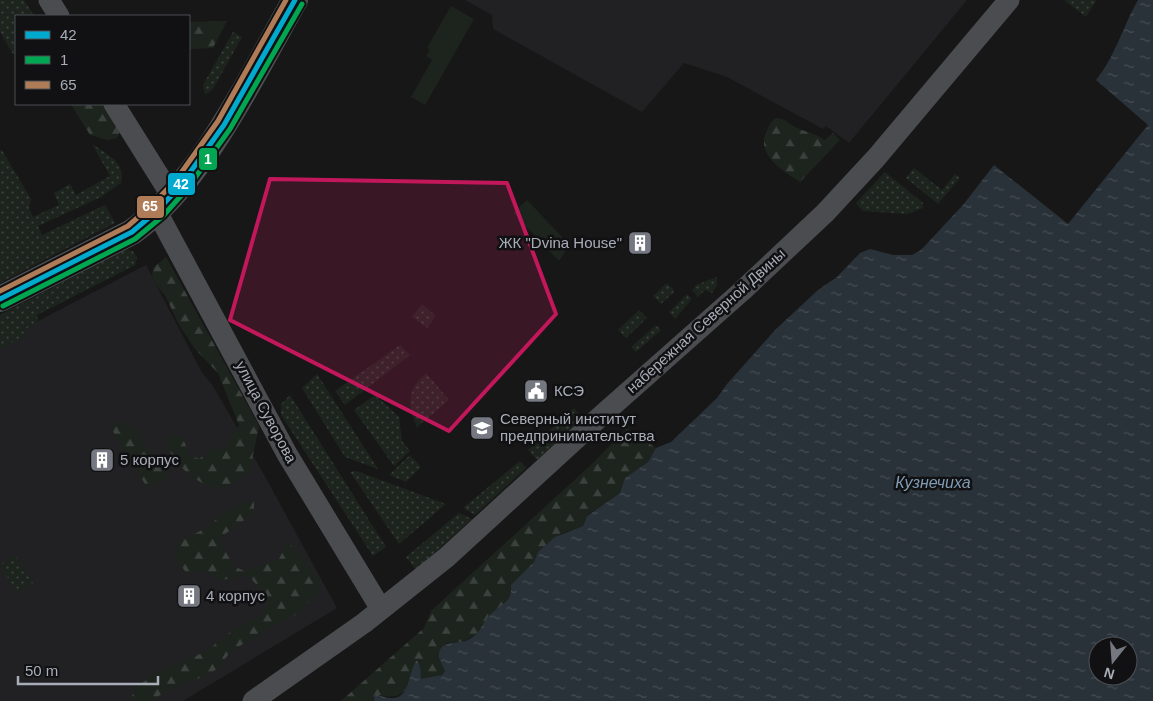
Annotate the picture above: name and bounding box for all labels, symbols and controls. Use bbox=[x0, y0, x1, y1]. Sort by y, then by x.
legend bbox=[15, 15, 190, 105]
text: 42 bbox=[60, 26, 77, 43]
text: 1 bbox=[60, 51, 68, 68]
text: 65 bbox=[60, 76, 77, 93]
line badge: 1 bbox=[198, 147, 218, 171]
text: 1 bbox=[204, 151, 212, 167]
line badge: 42 bbox=[167, 172, 196, 196]
text: 42 bbox=[173, 176, 189, 192]
line badge: 65 bbox=[136, 195, 165, 219]
text: 65 bbox=[142, 198, 158, 214]
building icon: ЖК "Dvina House" bbox=[627, 230, 653, 256]
place label: ЖК "Dvina House" bbox=[499, 234, 622, 251]
street label: набережная Северной Двины bbox=[623, 245, 788, 396]
street label: улица Суворова bbox=[232, 358, 301, 466]
public building icon: КСЭ bbox=[523, 378, 549, 404]
place label: КСЭ bbox=[554, 382, 584, 399]
place label: Северный институт предпринимательства bbox=[500, 410, 655, 444]
school or university icon: Северный институт предпринимательства bbox=[469, 415, 495, 441]
building icon: 5 корпус bbox=[89, 447, 115, 473]
place label: 5 корпус bbox=[120, 451, 179, 468]
water label: Кузнечиха bbox=[895, 474, 971, 491]
building icon: 4 корпус bbox=[176, 583, 202, 609]
place label: 4 корпус bbox=[206, 587, 265, 604]
north arrow bbox=[1088, 636, 1138, 686]
scale bar bbox=[18, 654, 158, 686]
text: 50 m bbox=[25, 662, 58, 679]
text: N bbox=[1102, 664, 1116, 683]

